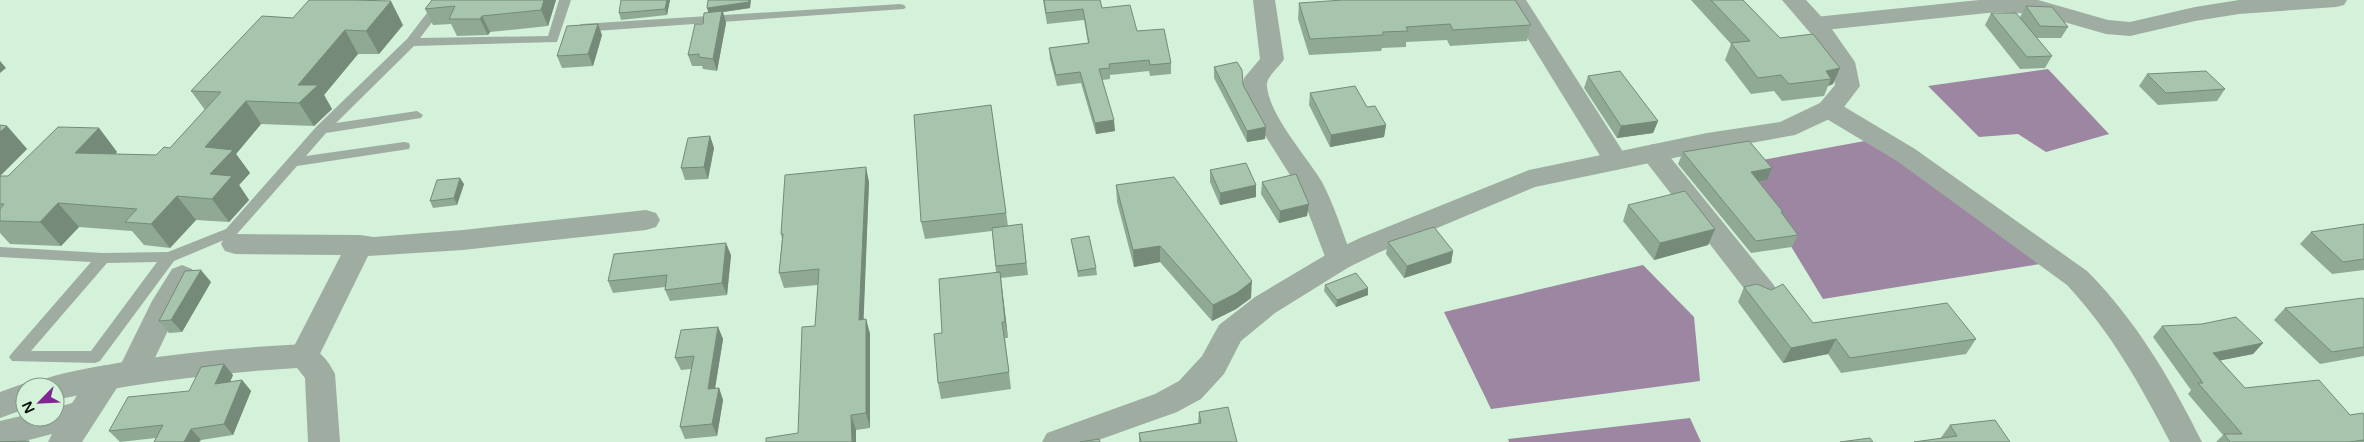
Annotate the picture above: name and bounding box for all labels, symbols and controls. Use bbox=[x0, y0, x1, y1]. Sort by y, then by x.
north arrow bbox=[15, 377, 65, 427]
text: N bbox=[19, 398, 39, 416]

